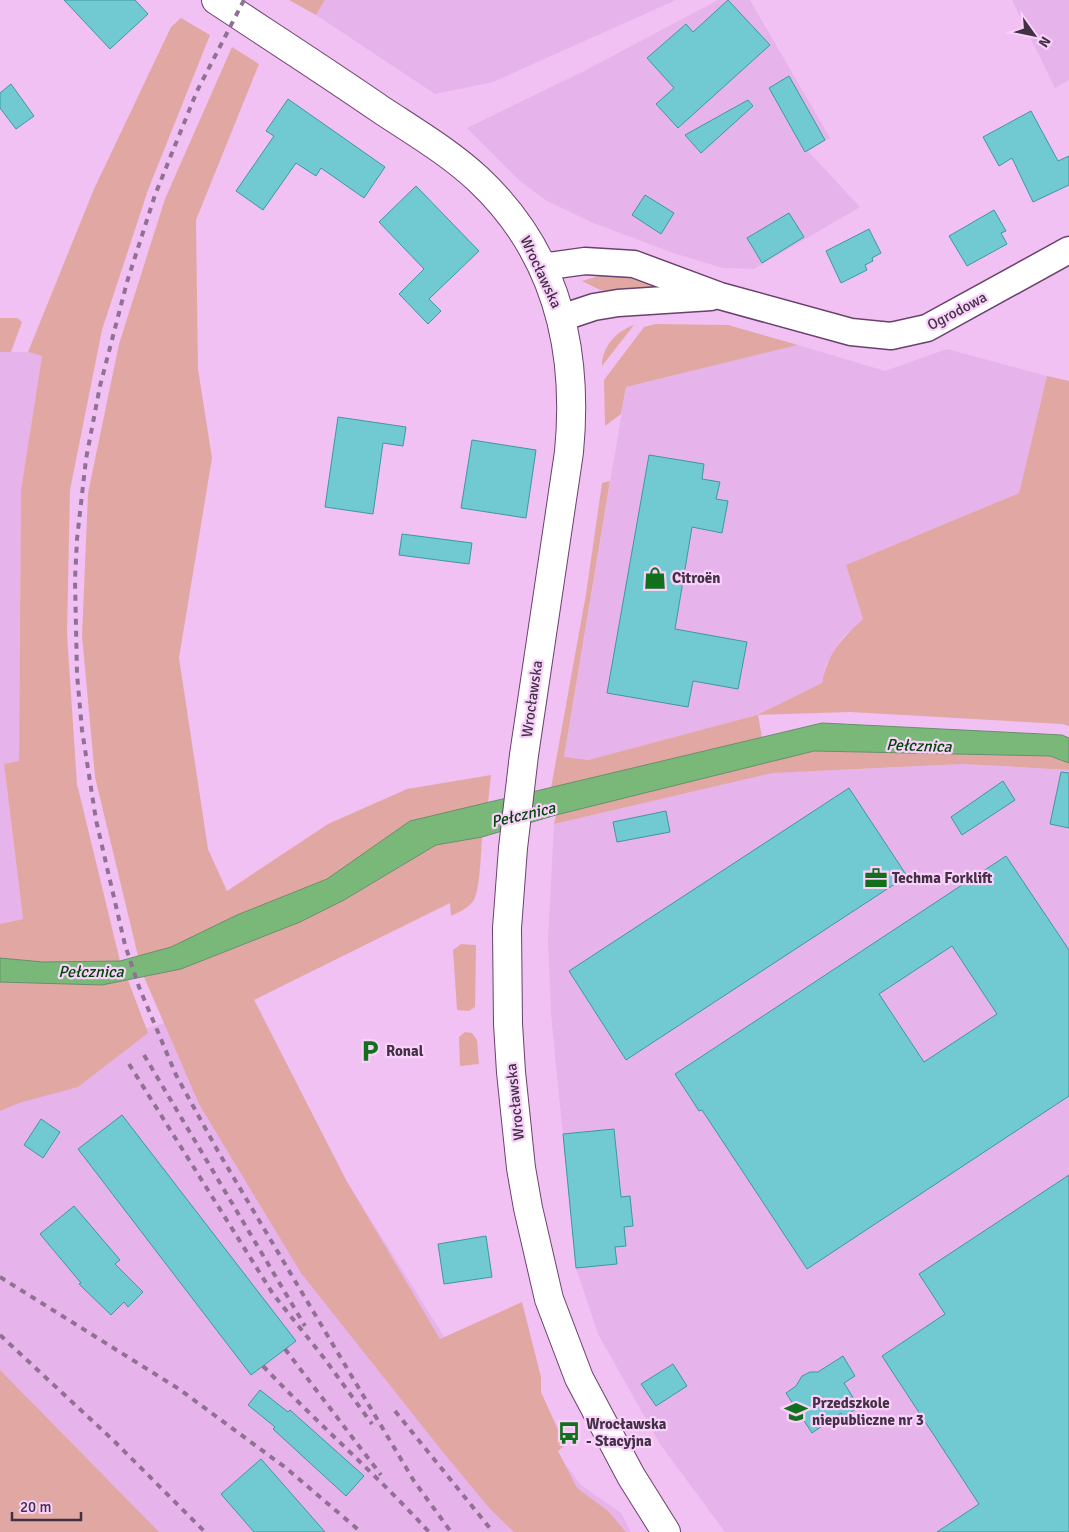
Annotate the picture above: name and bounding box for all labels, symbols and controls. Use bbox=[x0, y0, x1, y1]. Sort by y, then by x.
north arrow bbox=[1009, 10, 1059, 60]
text: N bbox=[1035, 33, 1054, 51]
street label: Wrocławska bbox=[516, 233, 566, 311]
street label: Ogrodowa bbox=[924, 288, 990, 334]
shop icon: Citroën bbox=[642, 565, 668, 591]
place label: Citroën bbox=[672, 569, 720, 587]
street label: Wrocławska bbox=[518, 659, 546, 739]
water label: Pełcznica bbox=[886, 735, 953, 757]
water label: Pełcznica bbox=[489, 798, 558, 832]
office icon: Techma Forklift bbox=[863, 865, 889, 891]
place label: Techma Forklift bbox=[892, 869, 993, 887]
water label: Pełcznica bbox=[58, 962, 125, 982]
parking icon: Ronal bbox=[357, 1038, 383, 1064]
place label: Ronal bbox=[386, 1042, 424, 1060]
street label: Wrocławska bbox=[502, 1062, 528, 1142]
place label: Przedszkole niepubliczne nr 3 bbox=[812, 1394, 924, 1429]
school or university icon: Przedszkole niepubliczne nr 3 bbox=[783, 1399, 809, 1425]
place label: Wrocławska - Stacyjna bbox=[586, 1415, 667, 1450]
bus stop icon: Wrocławska - Stacyjna bbox=[556, 1420, 582, 1446]
scale bar bbox=[12, 1490, 81, 1522]
text: 20 m bbox=[20, 1498, 51, 1516]

